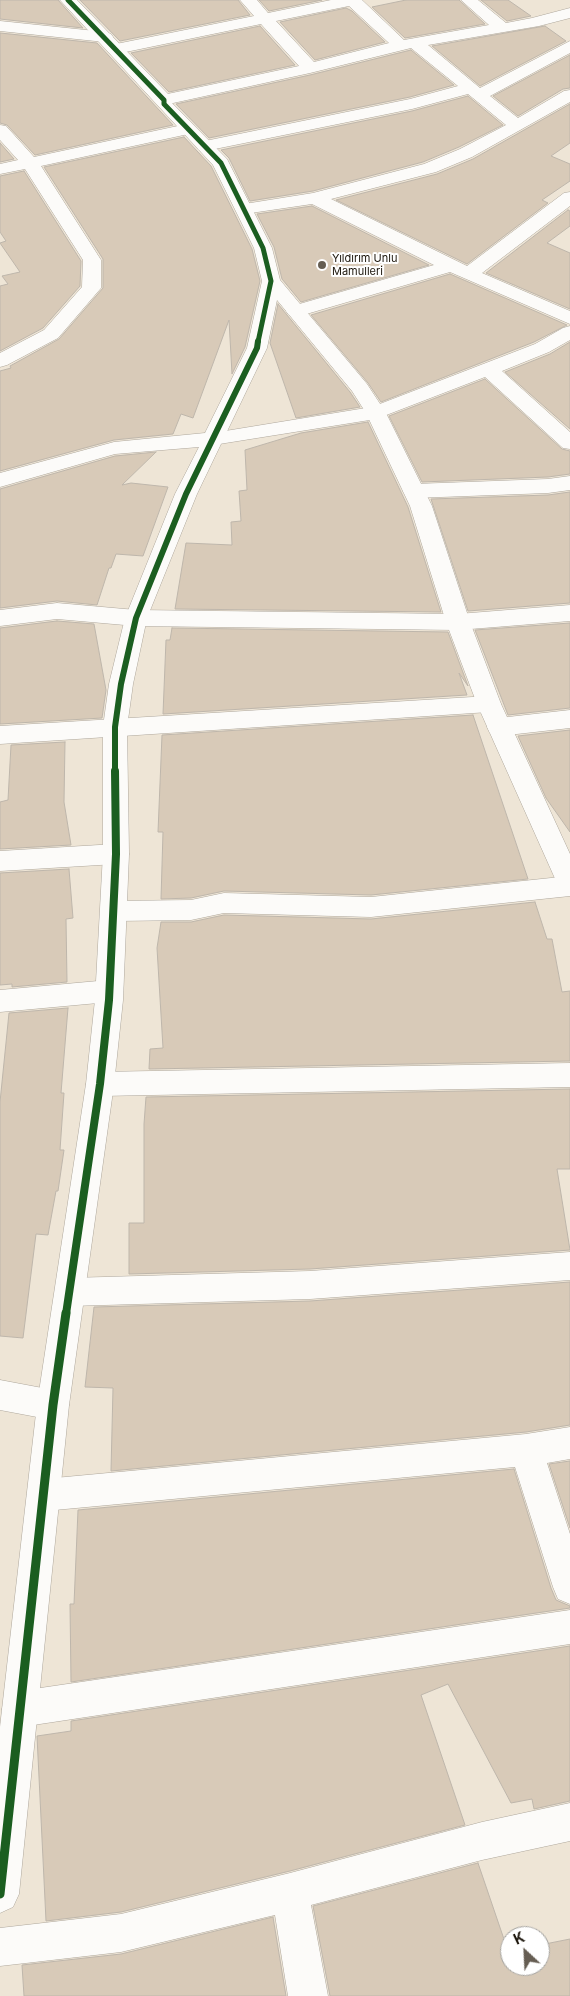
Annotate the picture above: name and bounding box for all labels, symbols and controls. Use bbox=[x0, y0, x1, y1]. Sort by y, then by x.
place label: Yıldırım Unlu Mamulleri bbox=[332, 252, 397, 278]
marker: Yıldırım Unlu Mamulleri bbox=[316, 259, 328, 271]
north arrow bbox=[500, 1926, 550, 1976]
text: K bbox=[511, 1928, 527, 1948]

